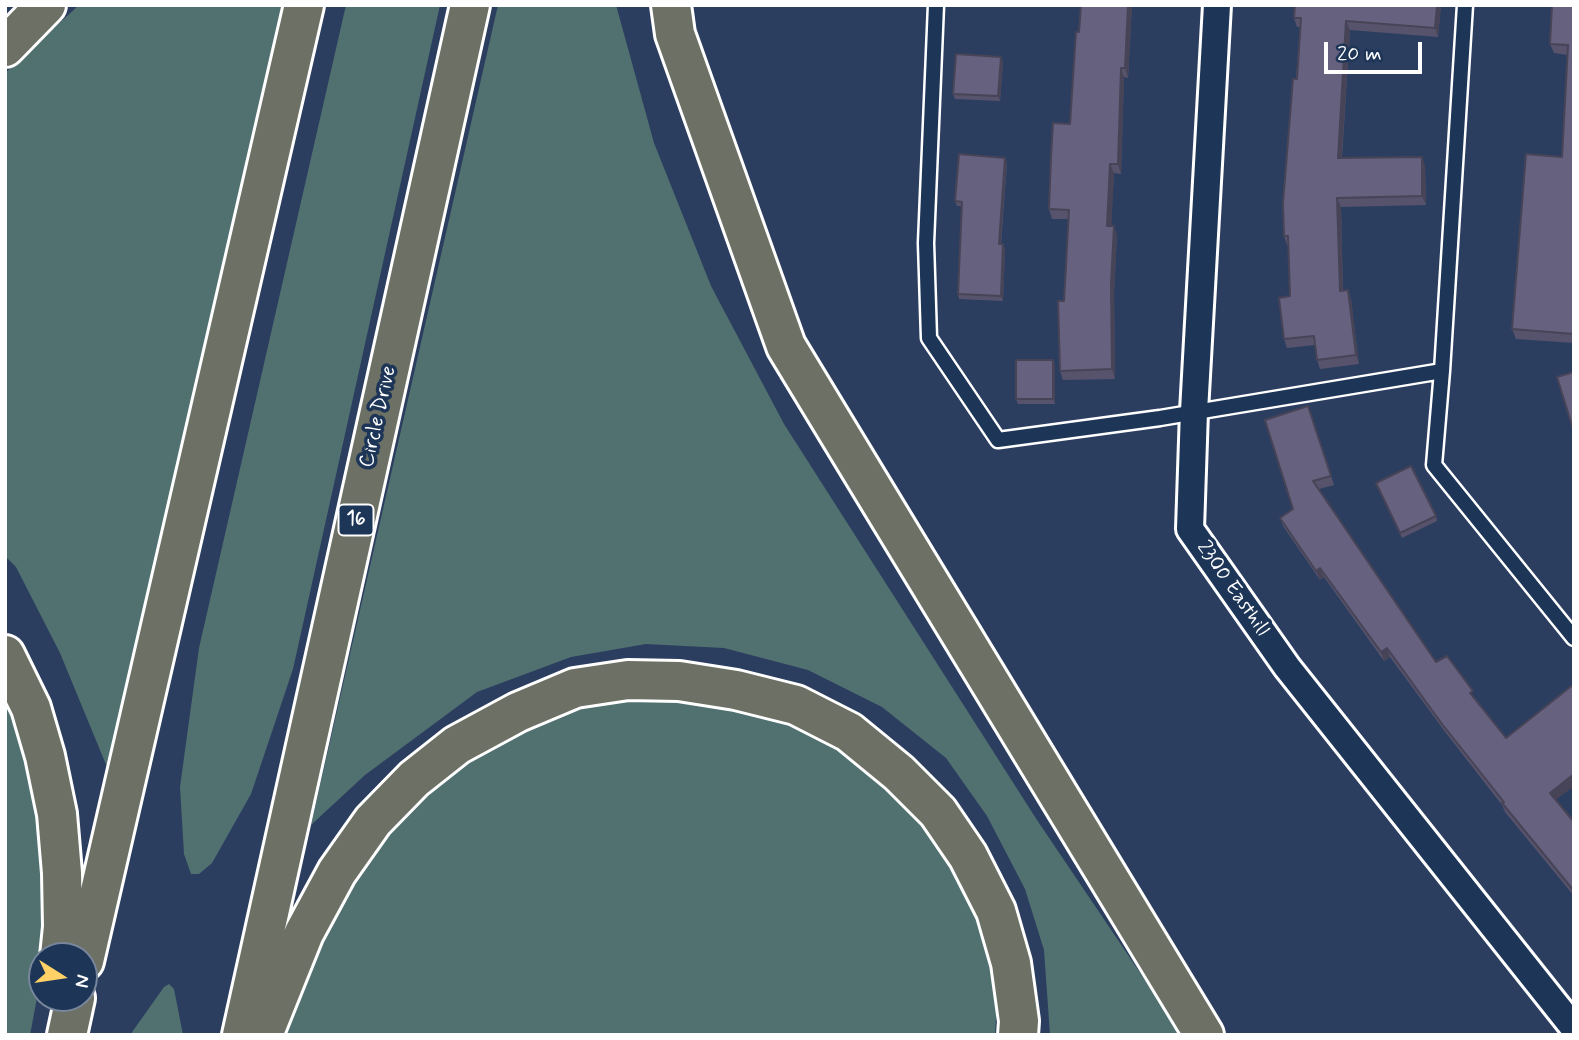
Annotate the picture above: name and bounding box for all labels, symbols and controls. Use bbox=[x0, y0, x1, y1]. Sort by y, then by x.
scale bar bbox=[1327, 28, 1425, 72]
text: 20 m bbox=[1337, 40, 1382, 68]
street label: Circle Drive bbox=[355, 364, 403, 470]
road number: 16 bbox=[338, 505, 374, 536]
street label: 2300 Easthill bbox=[1190, 536, 1274, 642]
north arrow bbox=[28, 942, 98, 1012]
text: N bbox=[69, 972, 96, 990]

